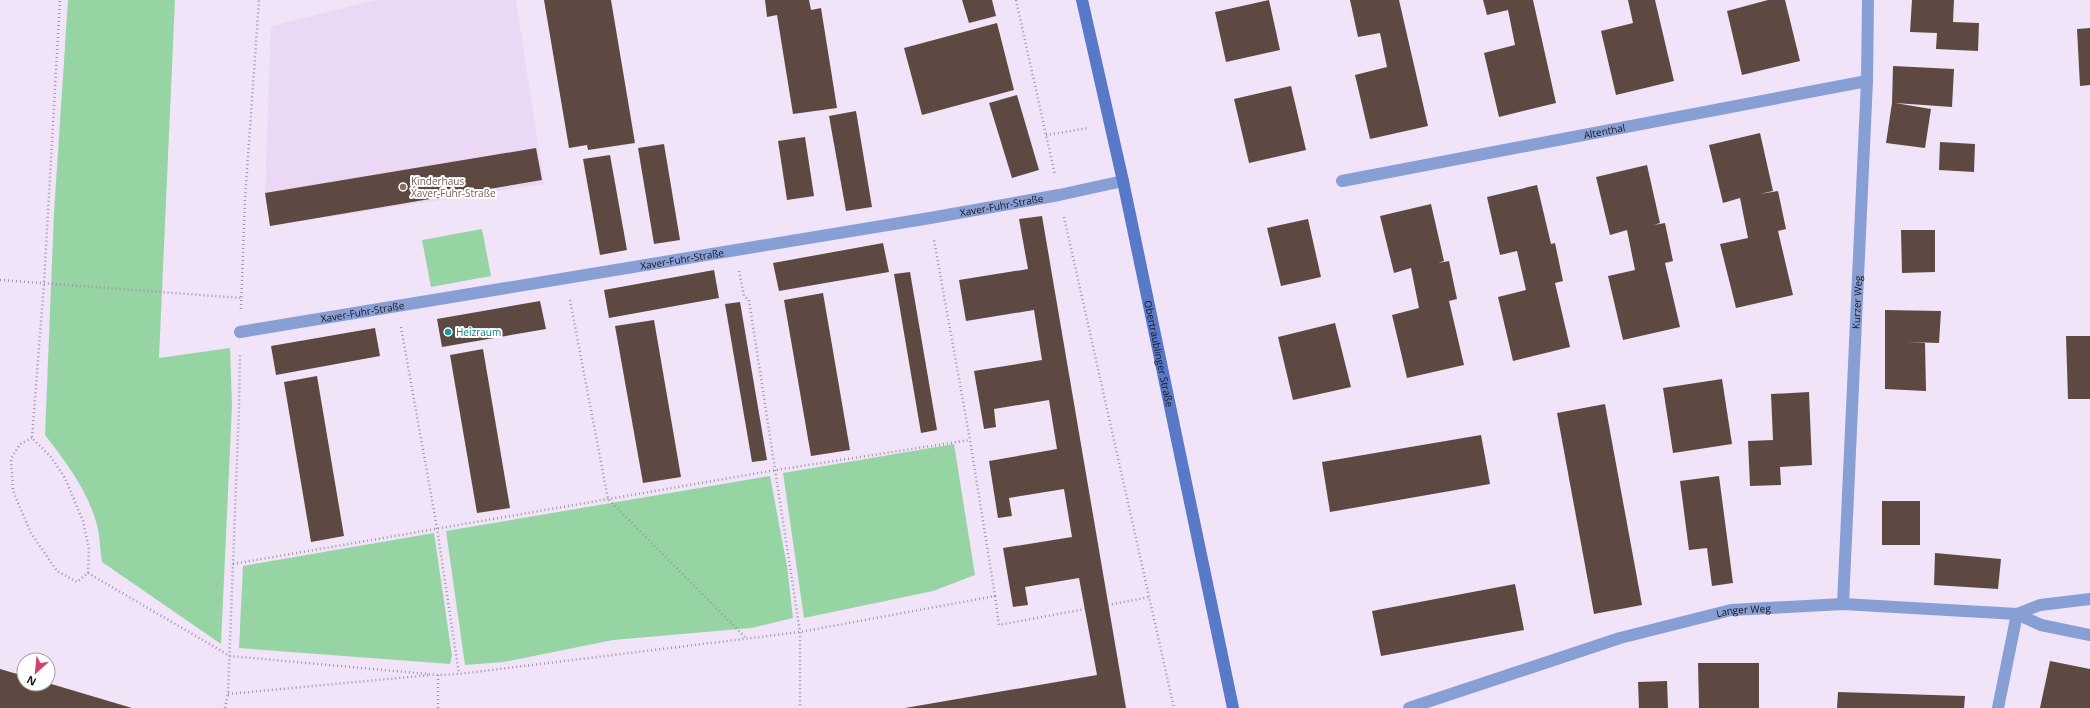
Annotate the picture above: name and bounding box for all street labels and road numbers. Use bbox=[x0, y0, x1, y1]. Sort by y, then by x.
street label: Altenthal bbox=[1582, 120, 1626, 142]
street label: Xaver-Fuhr-Straße bbox=[959, 191, 1045, 220]
street label: Xaver-Fuhr-Straße bbox=[639, 245, 725, 273]
street label: Kurzer Weg bbox=[1849, 275, 1865, 329]
street label: Xaver-Fuhr-Straße bbox=[319, 298, 406, 326]
street label: Obertraublinger Straße bbox=[1141, 299, 1177, 409]
street label: Langer Weg bbox=[1714, 601, 1772, 621]

